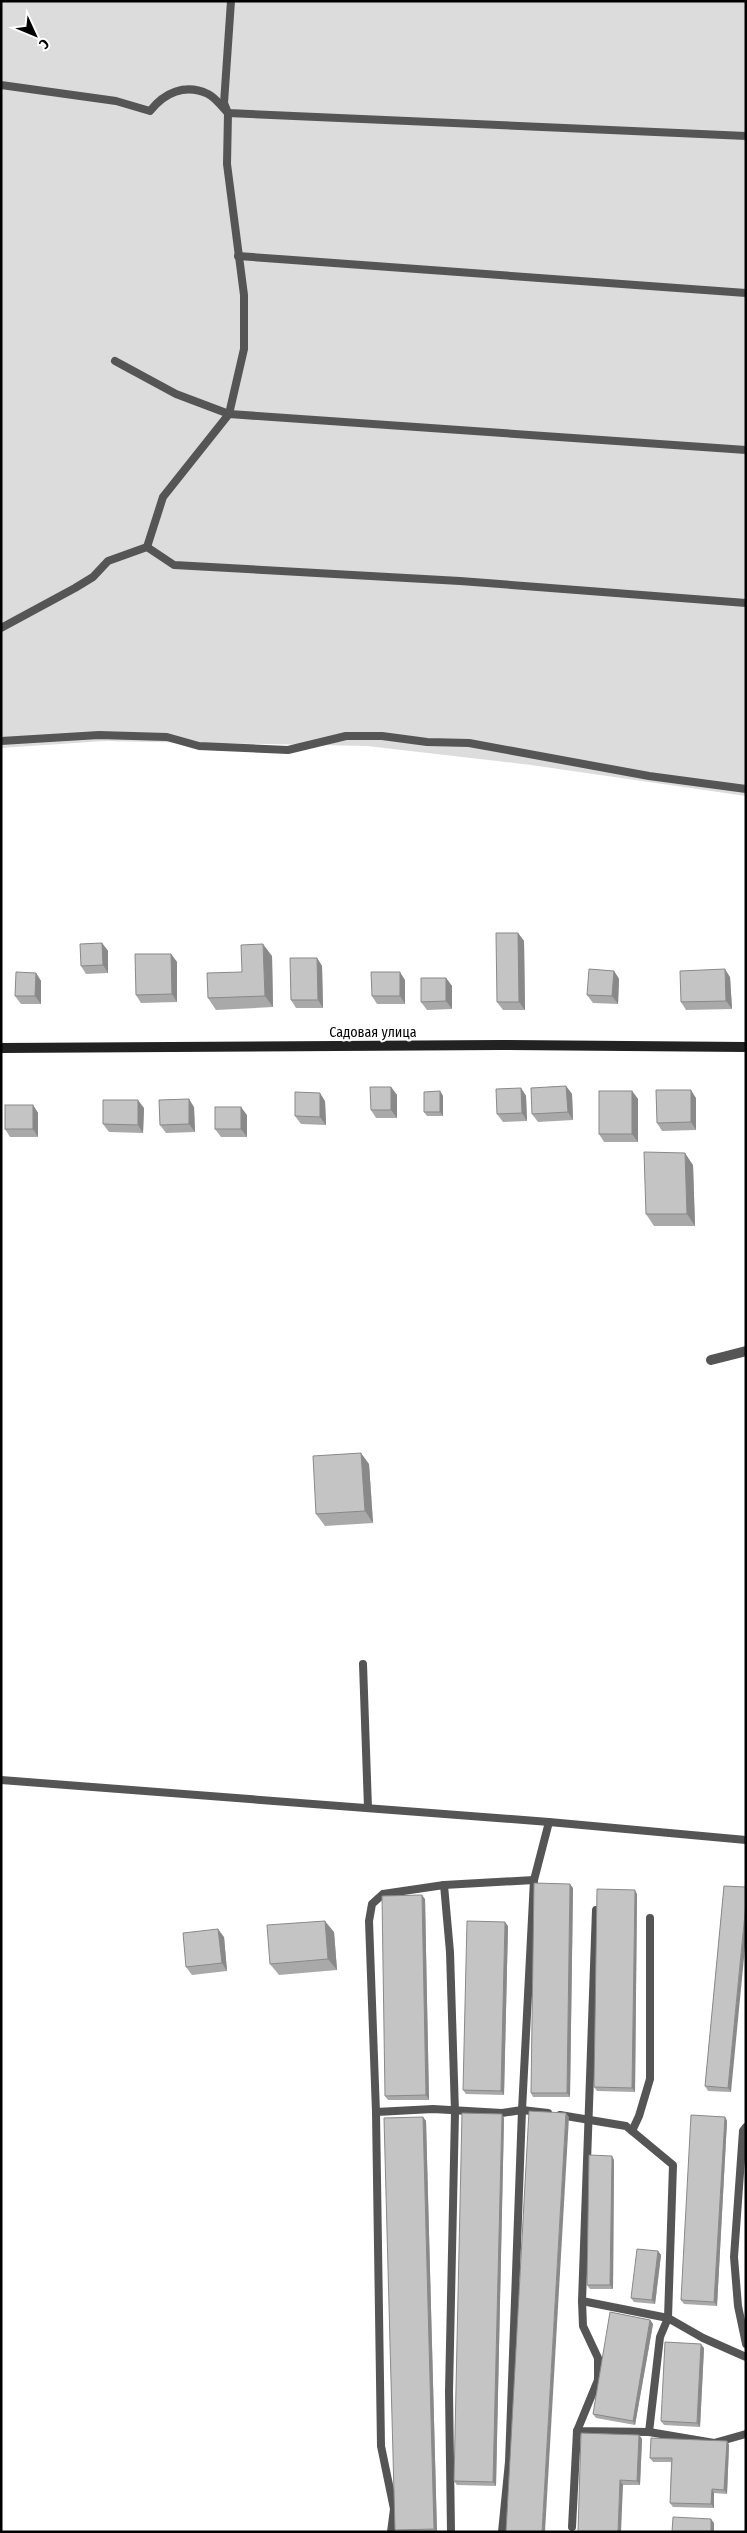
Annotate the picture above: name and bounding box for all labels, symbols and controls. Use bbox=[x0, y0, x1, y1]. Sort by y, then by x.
north arrow bbox=[10, 10, 60, 60]
text: С bbox=[35, 35, 53, 53]
street label: Садовая улица bbox=[329, 1024, 417, 1041]

